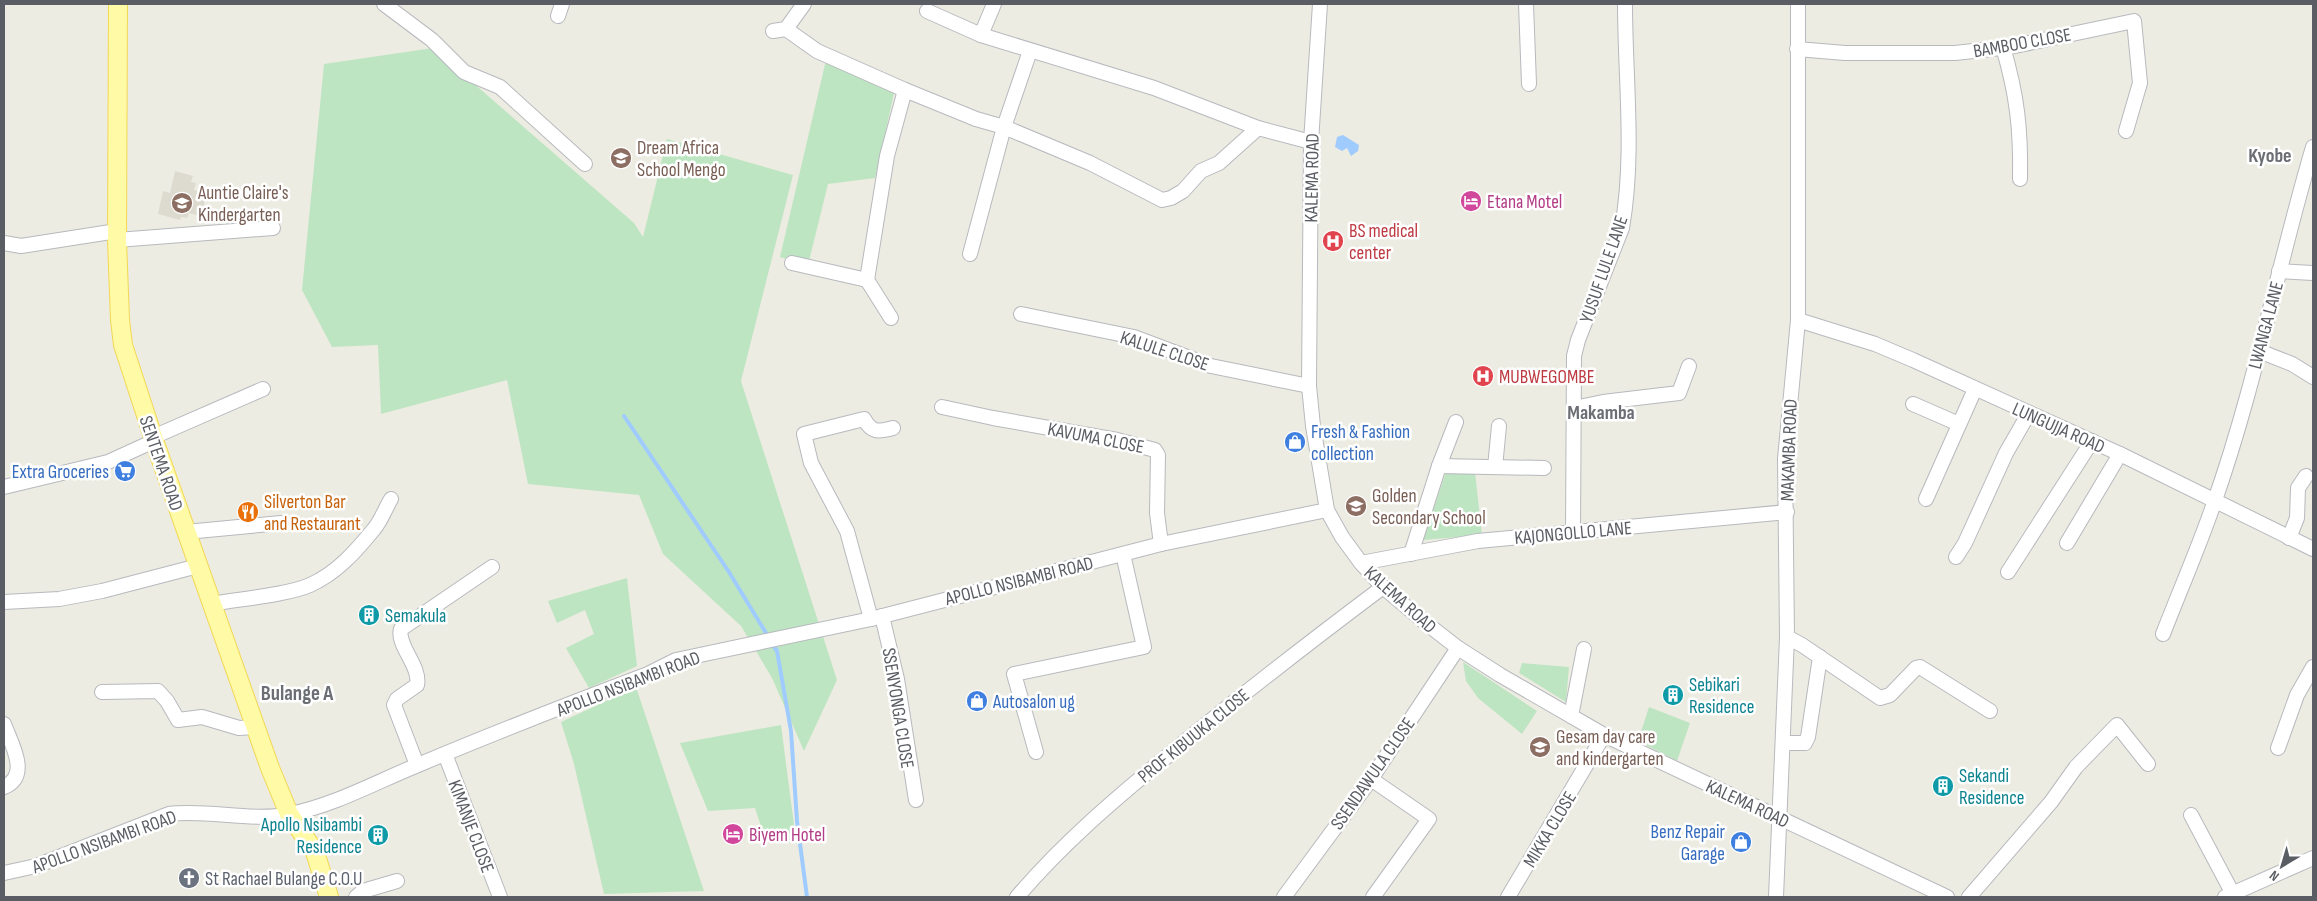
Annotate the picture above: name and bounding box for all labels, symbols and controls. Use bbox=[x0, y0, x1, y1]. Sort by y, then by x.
street label: BAMBOO CLOSE bbox=[1971, 24, 2073, 63]
street label: KALEMA ROAD bbox=[1300, 133, 1325, 223]
place label: Dream Africa School Mengo bbox=[637, 137, 726, 182]
district label: Kyobe bbox=[2248, 144, 2292, 168]
school or university icon: Dream Africa School Mengo bbox=[609, 146, 633, 170]
place label: Auntie Claire's Kindergarten bbox=[197, 182, 289, 227]
hotel icon: Etana Motel bbox=[1459, 189, 1483, 213]
school or university icon: Auntie Claire's Kindergarten bbox=[170, 191, 194, 215]
place label: Etana Motel bbox=[1487, 191, 1562, 214]
street label: YUSUF LULE LANE bbox=[1575, 213, 1634, 326]
place label: BS medical center bbox=[1349, 220, 1418, 265]
hospital icon: BS medical center bbox=[1321, 229, 1345, 253]
street label: LWANGA LANE bbox=[2244, 279, 2289, 372]
street label: KALULE CLOSE bbox=[1117, 326, 1212, 377]
hospital icon: MUBWEGOMBE bbox=[1471, 364, 1495, 388]
place label: MUBWEGOMBE bbox=[1499, 366, 1594, 389]
street label: MAKAMBA ROAD bbox=[1776, 398, 1803, 502]
street label: LUNGUJJA ROAD bbox=[2009, 398, 2108, 459]
district label: Makamba bbox=[1567, 401, 1635, 425]
street label: SENTEMA ROAD bbox=[134, 413, 188, 514]
street label: KAVUMA CLOSE bbox=[1046, 418, 1146, 459]
place label: Fresh & Fashion collection bbox=[1311, 421, 1410, 466]
shop icon: Fresh & Fashion collection bbox=[1283, 430, 1307, 454]
supermarket icon: Extra Groceries bbox=[113, 459, 137, 483]
place label: Extra Groceries bbox=[12, 461, 109, 484]
place label: Golden Secondary School bbox=[1372, 485, 1486, 530]
place label: Silverton Bar and Restaurant bbox=[264, 491, 361, 536]
school or university icon: Golden Secondary School bbox=[1344, 494, 1368, 518]
restaurant icon: Silverton Bar and Restaurant bbox=[236, 500, 260, 524]
street label: KAJONGOLLO LANE bbox=[1513, 517, 1633, 550]
street label: APOLLO NSIBAMBI ROAD bbox=[942, 552, 1096, 611]
street label: KALEMA ROAD bbox=[1359, 562, 1441, 639]
building icon: Semakula bbox=[357, 603, 381, 627]
place label: Semakula bbox=[385, 605, 446, 628]
street label: APOLLO NSIBAMBI ROAD bbox=[553, 646, 704, 723]
street label: SSENYONGA CLOSE bbox=[877, 646, 918, 770]
place label: Sebikari Residence bbox=[1689, 674, 1754, 719]
district label: Bulange A bbox=[261, 681, 334, 706]
building icon: Sebikari Residence bbox=[1661, 683, 1685, 707]
street label: PROF KIBUUKA CLOSE bbox=[1133, 684, 1254, 788]
shop icon: Autosalon ug bbox=[965, 689, 989, 713]
place label: Autosalon ug bbox=[992, 691, 1075, 714]
street label: SSENDAWULA CLOSE bbox=[1326, 713, 1420, 834]
place label: Gesam day care and kindergarten bbox=[1556, 726, 1664, 771]
school or university icon: Gesam day care and kindergarten bbox=[1528, 735, 1552, 759]
place label: Sekandi Residence bbox=[1959, 765, 2024, 810]
building icon: Sekandi Residence bbox=[1931, 774, 1955, 798]
street label: KALEMA ROAD bbox=[1702, 775, 1793, 834]
street label: KIMANJE CLOSE bbox=[442, 777, 499, 876]
street label: MIKKA CLOSE bbox=[1519, 788, 1582, 872]
street label: APOLLO NSIBAMBI ROAD bbox=[28, 806, 180, 880]
place label: Apollo Nsibambi Residence bbox=[260, 814, 362, 859]
place label: Benz Repair Garage bbox=[1651, 821, 1726, 866]
hotel icon: Biyem Hotel bbox=[721, 822, 745, 846]
building icon: Apollo Nsibambi Residence bbox=[366, 823, 390, 847]
place label: Biyem Hotel bbox=[749, 824, 825, 847]
shop icon: Benz Repair Garage bbox=[1729, 830, 1753, 854]
north arrow bbox=[2257, 841, 2307, 891]
church icon: St Rachael Bulange C.O.U bbox=[177, 866, 201, 890]
text: N bbox=[2266, 867, 2282, 885]
place label: St Rachael Bulange C.O.U bbox=[205, 868, 362, 891]

